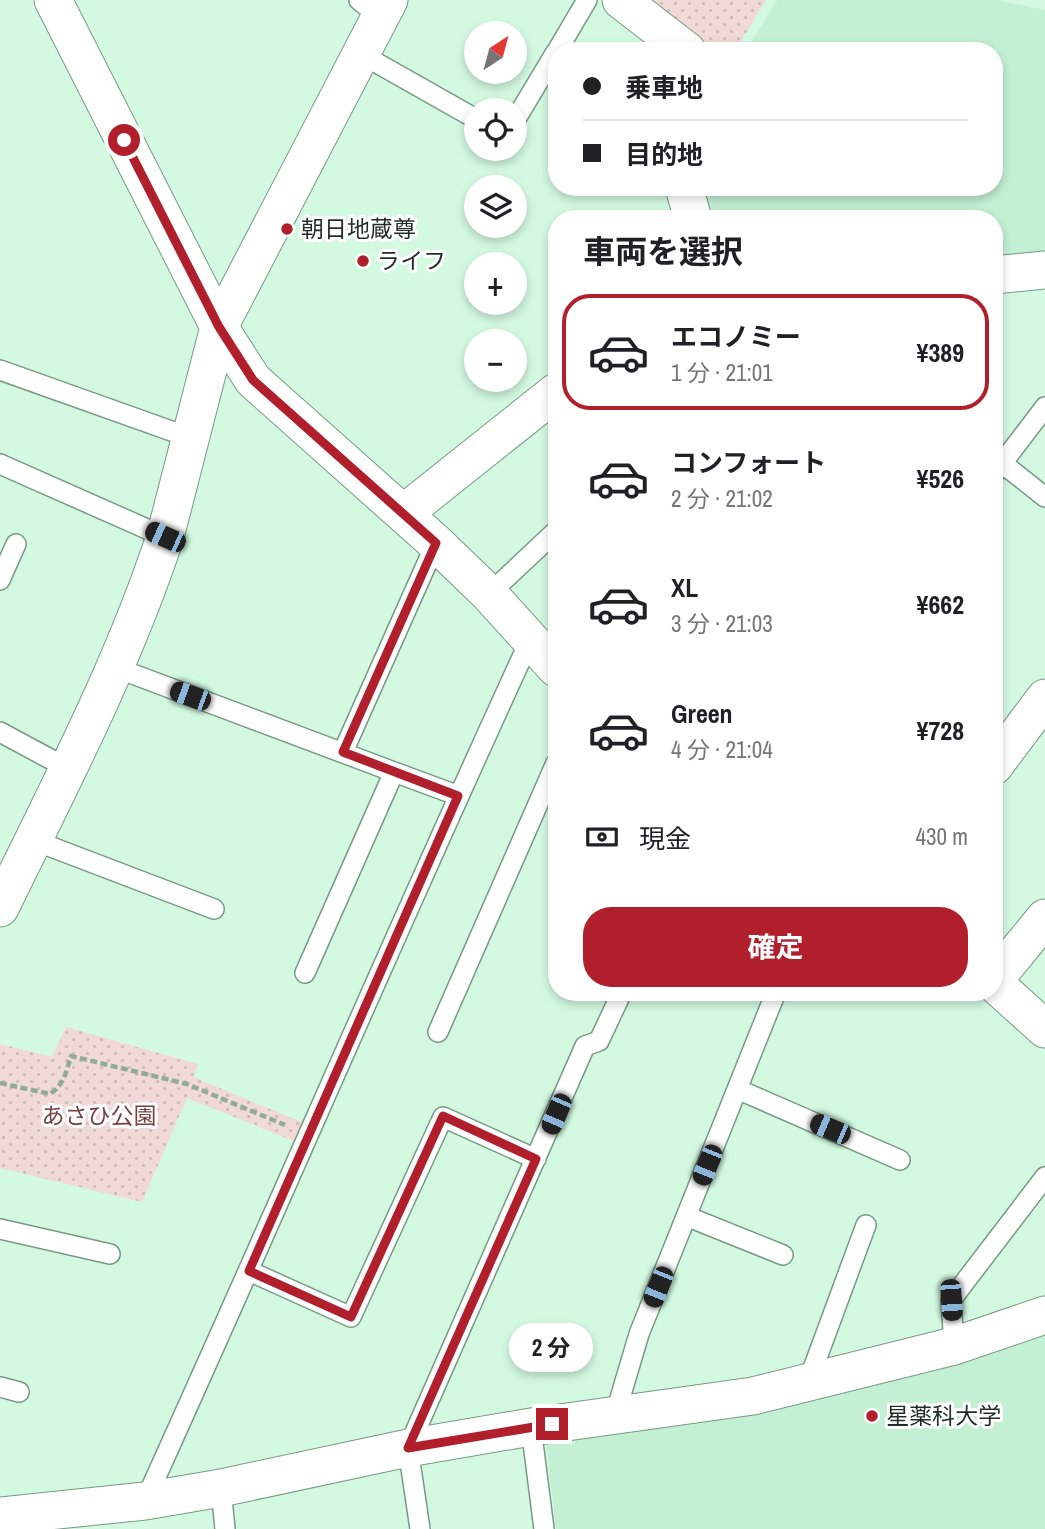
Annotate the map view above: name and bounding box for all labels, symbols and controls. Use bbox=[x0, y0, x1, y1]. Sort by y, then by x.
north arrow bbox=[464, 21, 527, 84]
map controls bbox=[464, 21, 527, 392]
text: 乗車地 bbox=[625, 70, 703, 105]
button: locate bbox=[464, 98, 527, 161]
route start bbox=[108, 124, 140, 156]
text: 目的地 bbox=[625, 137, 703, 172]
button: layers bbox=[464, 175, 527, 238]
place label: 朝日地蔵尊 bbox=[301, 213, 416, 244]
marker: 朝日地蔵尊 bbox=[279, 221, 295, 237]
text: 車両を選択 bbox=[583, 230, 743, 273]
place label: ライフ bbox=[377, 245, 446, 276]
button: + bbox=[464, 252, 527, 315]
marker: ライフ bbox=[355, 253, 371, 269]
text: エコノミー bbox=[671, 319, 801, 354]
icon: car bbox=[587, 321, 650, 384]
button: − bbox=[464, 329, 527, 392]
text: ¥389 bbox=[917, 335, 964, 370]
text: 1 分 · 21:01 bbox=[671, 357, 773, 388]
text: コンフォート bbox=[671, 445, 826, 480]
icon: car bbox=[587, 447, 650, 510]
text: ¥526 bbox=[917, 461, 964, 496]
text: 2 分 · 21:02 bbox=[671, 483, 773, 514]
car bbox=[142, 519, 189, 555]
text: XL bbox=[671, 570, 698, 605]
icon: car bbox=[587, 573, 650, 636]
text: ¥662 bbox=[917, 587, 964, 622]
text: 3 分 · 21:03 bbox=[671, 608, 773, 639]
car bbox=[167, 679, 214, 713]
text: Green bbox=[671, 696, 733, 731]
icon: car bbox=[587, 699, 650, 762]
text: ¥728 bbox=[917, 713, 964, 748]
text: 4 分 · 21:04 bbox=[671, 734, 773, 765]
icon: cash bbox=[583, 818, 621, 856]
text: 現金 bbox=[639, 821, 691, 856]
text: 430 m bbox=[916, 821, 968, 852]
button: 確定 bbox=[583, 907, 968, 987]
car bbox=[539, 1091, 574, 1137]
park label: あさひ公園 bbox=[42, 1100, 157, 1131]
car bbox=[807, 1111, 854, 1147]
car bbox=[690, 1142, 725, 1188]
car bbox=[641, 1264, 676, 1310]
car bbox=[940, 1278, 963, 1322]
callout: 2 分 bbox=[510, 1322, 594, 1372]
text: 2 分 bbox=[532, 1332, 570, 1363]
place label: 星薬科大学 bbox=[886, 1400, 1001, 1431]
route end bbox=[536, 1408, 568, 1440]
marker: 星薬科大学 bbox=[864, 1408, 880, 1424]

